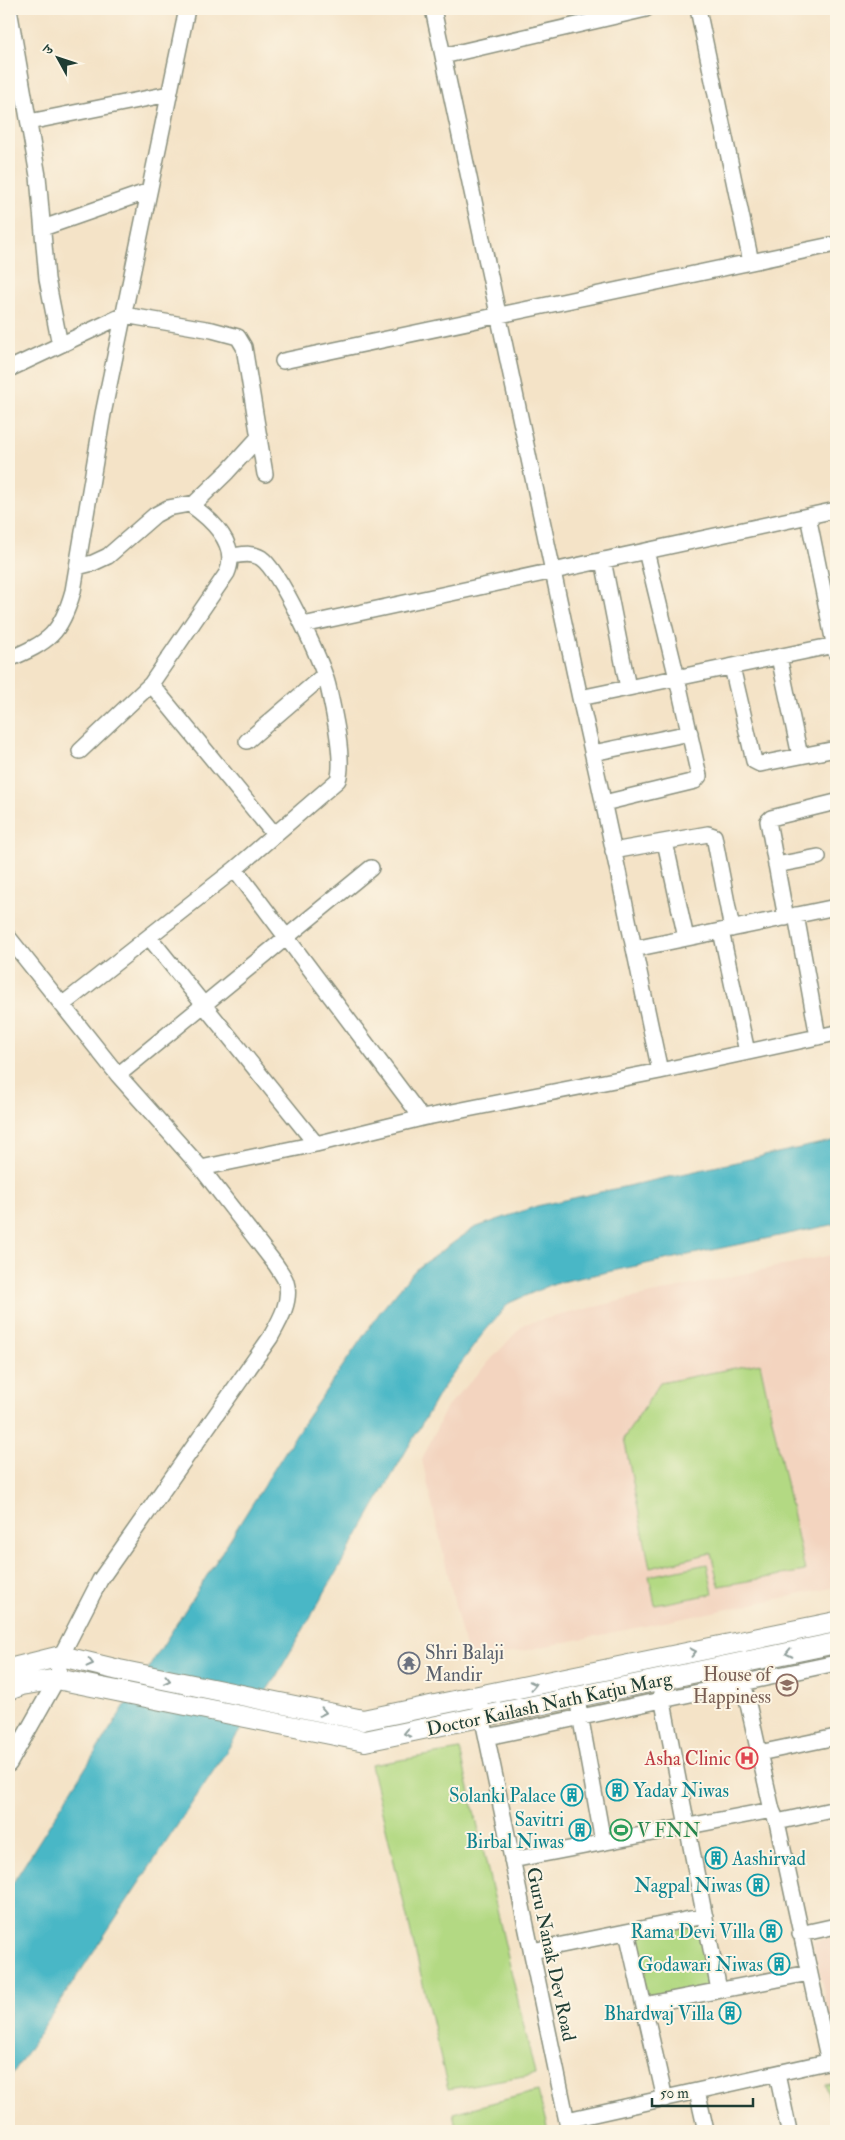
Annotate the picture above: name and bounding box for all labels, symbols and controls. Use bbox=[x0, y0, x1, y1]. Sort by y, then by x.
north arrow bbox=[32, 32, 82, 82]
text: उ bbox=[39, 41, 58, 59]
place label: Shri Balaji Mandir bbox=[425, 1641, 504, 1687]
one-way arrow bbox=[688, 1647, 697, 1658]
one-way arrow bbox=[784, 1648, 793, 1658]
temple icon: Shri Balaji Mandir bbox=[397, 1651, 421, 1675]
one-way arrow bbox=[85, 1657, 94, 1668]
place label: House of Happiness bbox=[693, 1663, 774, 1710]
street label: Doctor Kailash Nath Katju Marg bbox=[424, 1666, 675, 1742]
school or university icon: House of Happiness bbox=[775, 1673, 799, 1697]
one-way arrow bbox=[162, 1674, 171, 1685]
one-way arrow bbox=[529, 1680, 538, 1691]
one-way arrow bbox=[318, 1706, 327, 1717]
one-way arrow bbox=[402, 1727, 411, 1738]
hospital icon: Asha Clinic bbox=[735, 1746, 759, 1770]
place label: Asha Clinic bbox=[643, 1747, 731, 1771]
building icon: Yadav Niwas bbox=[605, 1778, 629, 1802]
place label: Yadav Niwas bbox=[633, 1779, 729, 1803]
building icon: Solanki Palace bbox=[560, 1783, 584, 1807]
place label: Solanki Palace bbox=[449, 1784, 556, 1808]
place label: Savitri Birbal Niwas bbox=[466, 1808, 564, 1854]
building icon: Savitri Birbal Niwas bbox=[568, 1818, 592, 1842]
sports icon: V FNN bbox=[609, 1818, 633, 1842]
place label: V FNN bbox=[637, 1819, 700, 1843]
building icon: Aashirvad bbox=[704, 1846, 728, 1870]
place label: Aashirvad bbox=[731, 1847, 807, 1871]
street label: Guru Nanak Dev Road bbox=[521, 1865, 581, 2044]
building icon: Nagpal Niwas bbox=[746, 1873, 770, 1897]
place label: Nagpal Niwas bbox=[634, 1874, 742, 1899]
building icon: Rama Devi Villa bbox=[759, 1919, 783, 1943]
place label: Rama Devi Villa bbox=[630, 1920, 755, 1944]
building icon: Godawari Niwas bbox=[767, 1952, 791, 1976]
place label: Godawari Niwas bbox=[638, 1953, 763, 1977]
building icon: Bhardwaj Villa bbox=[718, 2001, 742, 2025]
place label: Bhardwaj Villa bbox=[604, 2002, 714, 2026]
scale bar bbox=[652, 2075, 754, 2107]
text: 50 m bbox=[660, 2084, 689, 2103]

